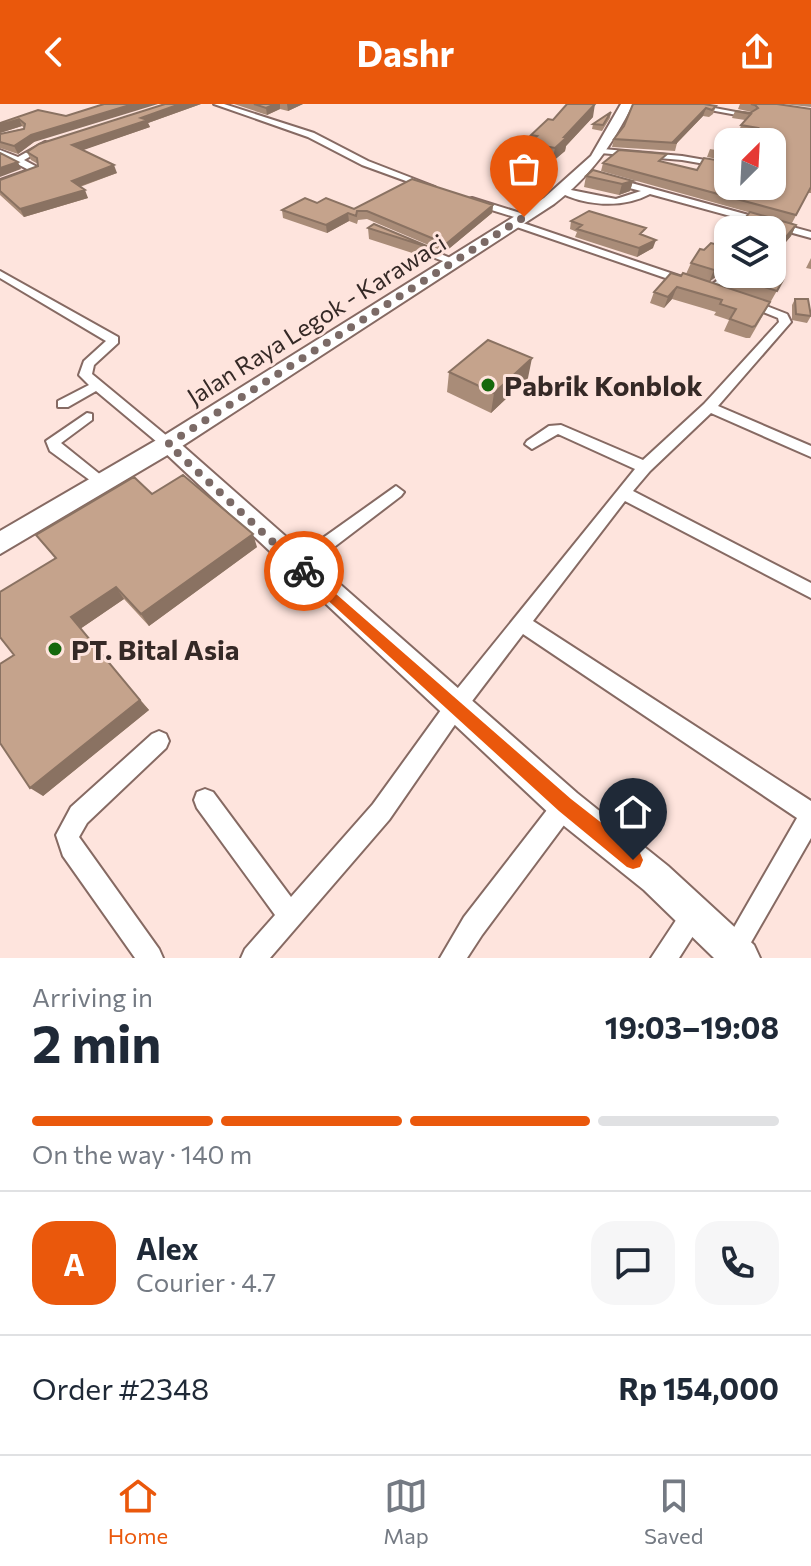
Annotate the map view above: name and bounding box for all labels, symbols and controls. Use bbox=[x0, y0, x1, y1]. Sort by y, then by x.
icon: back bbox=[32, 30, 76, 74]
text: Dashr bbox=[357, 30, 454, 74]
icon: share bbox=[735, 30, 779, 74]
north arrow bbox=[714, 128, 786, 200]
map controls bbox=[714, 128, 786, 288]
pin bbox=[490, 135, 558, 217]
icon: bag bbox=[502, 147, 546, 191]
button: layers bbox=[714, 216, 786, 288]
street label: Jalan Raya Legok - Karawaci bbox=[181, 227, 451, 411]
place label: Pabrik Konblok bbox=[504, 368, 703, 402]
marker: Pabrik Konblok bbox=[479, 376, 497, 394]
courier bbox=[264, 531, 344, 611]
icon: bike bbox=[282, 549, 326, 593]
place label: PT. Bital Asia bbox=[71, 632, 239, 666]
marker: PT. Bital Asia bbox=[46, 640, 64, 658]
pin bbox=[599, 778, 667, 860]
icon: home bbox=[611, 790, 655, 834]
text: Arriving in bbox=[32, 981, 153, 1012]
text: 19:03–19:08 bbox=[605, 1008, 779, 1045]
text: 2 min bbox=[32, 1010, 161, 1074]
text: On the way · 140 m bbox=[32, 1138, 252, 1169]
button: chat bbox=[591, 1221, 675, 1305]
button: phone bbox=[695, 1221, 779, 1305]
text: Alex bbox=[136, 1229, 199, 1266]
text: A bbox=[63, 1245, 85, 1282]
text: Courier · 4.7 bbox=[136, 1266, 276, 1297]
text: Order #2348 bbox=[32, 1369, 209, 1406]
text: Rp 154,000 bbox=[619, 1369, 779, 1406]
tab: Home bbox=[108, 1474, 168, 1549]
tab: Map bbox=[383, 1474, 429, 1549]
tab: Saved bbox=[644, 1474, 703, 1549]

